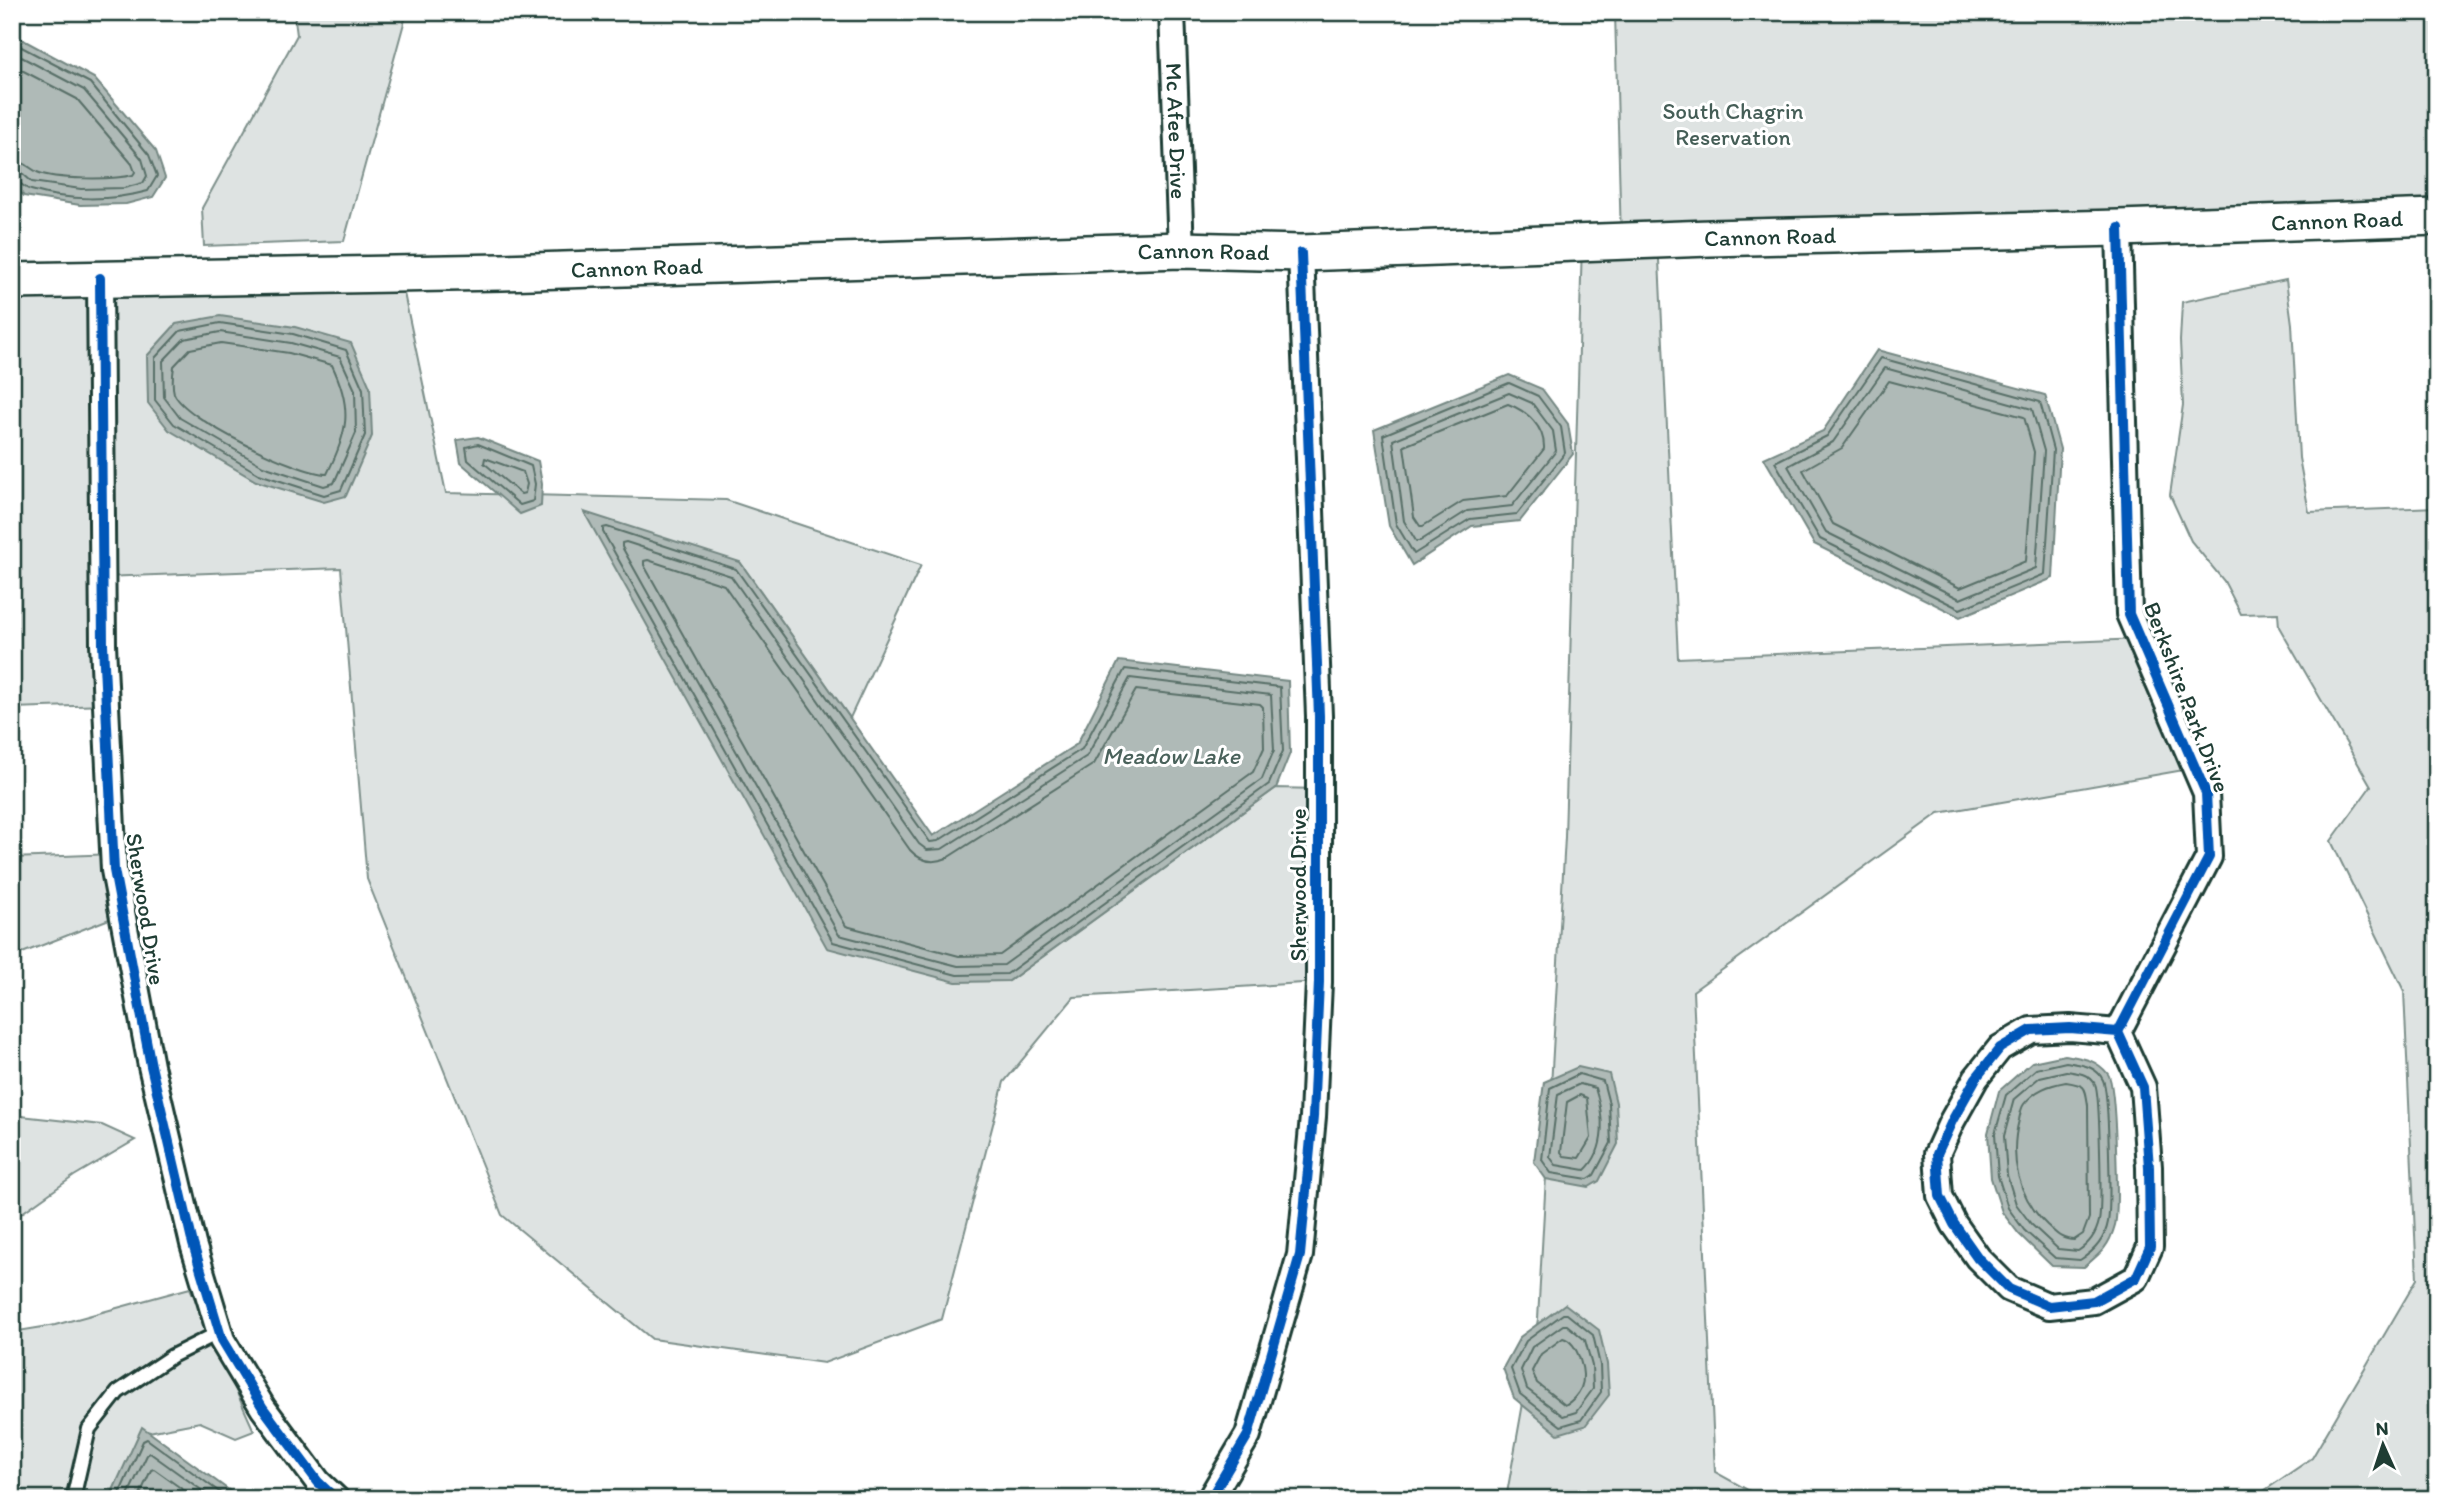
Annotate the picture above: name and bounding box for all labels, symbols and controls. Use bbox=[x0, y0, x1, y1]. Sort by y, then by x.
street label: Mc Afee Drive bbox=[1160, 62, 1193, 200]
park label: South Chagrin Reservation bbox=[1662, 97, 1804, 151]
street label: Cannon Road bbox=[2270, 204, 2404, 237]
street label: Cannon Road bbox=[1704, 221, 1837, 252]
street label: Cannon Road bbox=[1137, 236, 1270, 266]
street label: Cannon Road bbox=[570, 251, 704, 284]
street label: Berkshire Park Drive bbox=[2138, 598, 2236, 796]
water label: Meadow Lake bbox=[1102, 741, 1241, 770]
street label: Sherwood Drive bbox=[1284, 808, 1312, 962]
street label: Sherwood Drive bbox=[120, 831, 172, 987]
north arrow bbox=[2348, 1410, 2418, 1480]
text: N bbox=[2375, 1417, 2389, 1440]

